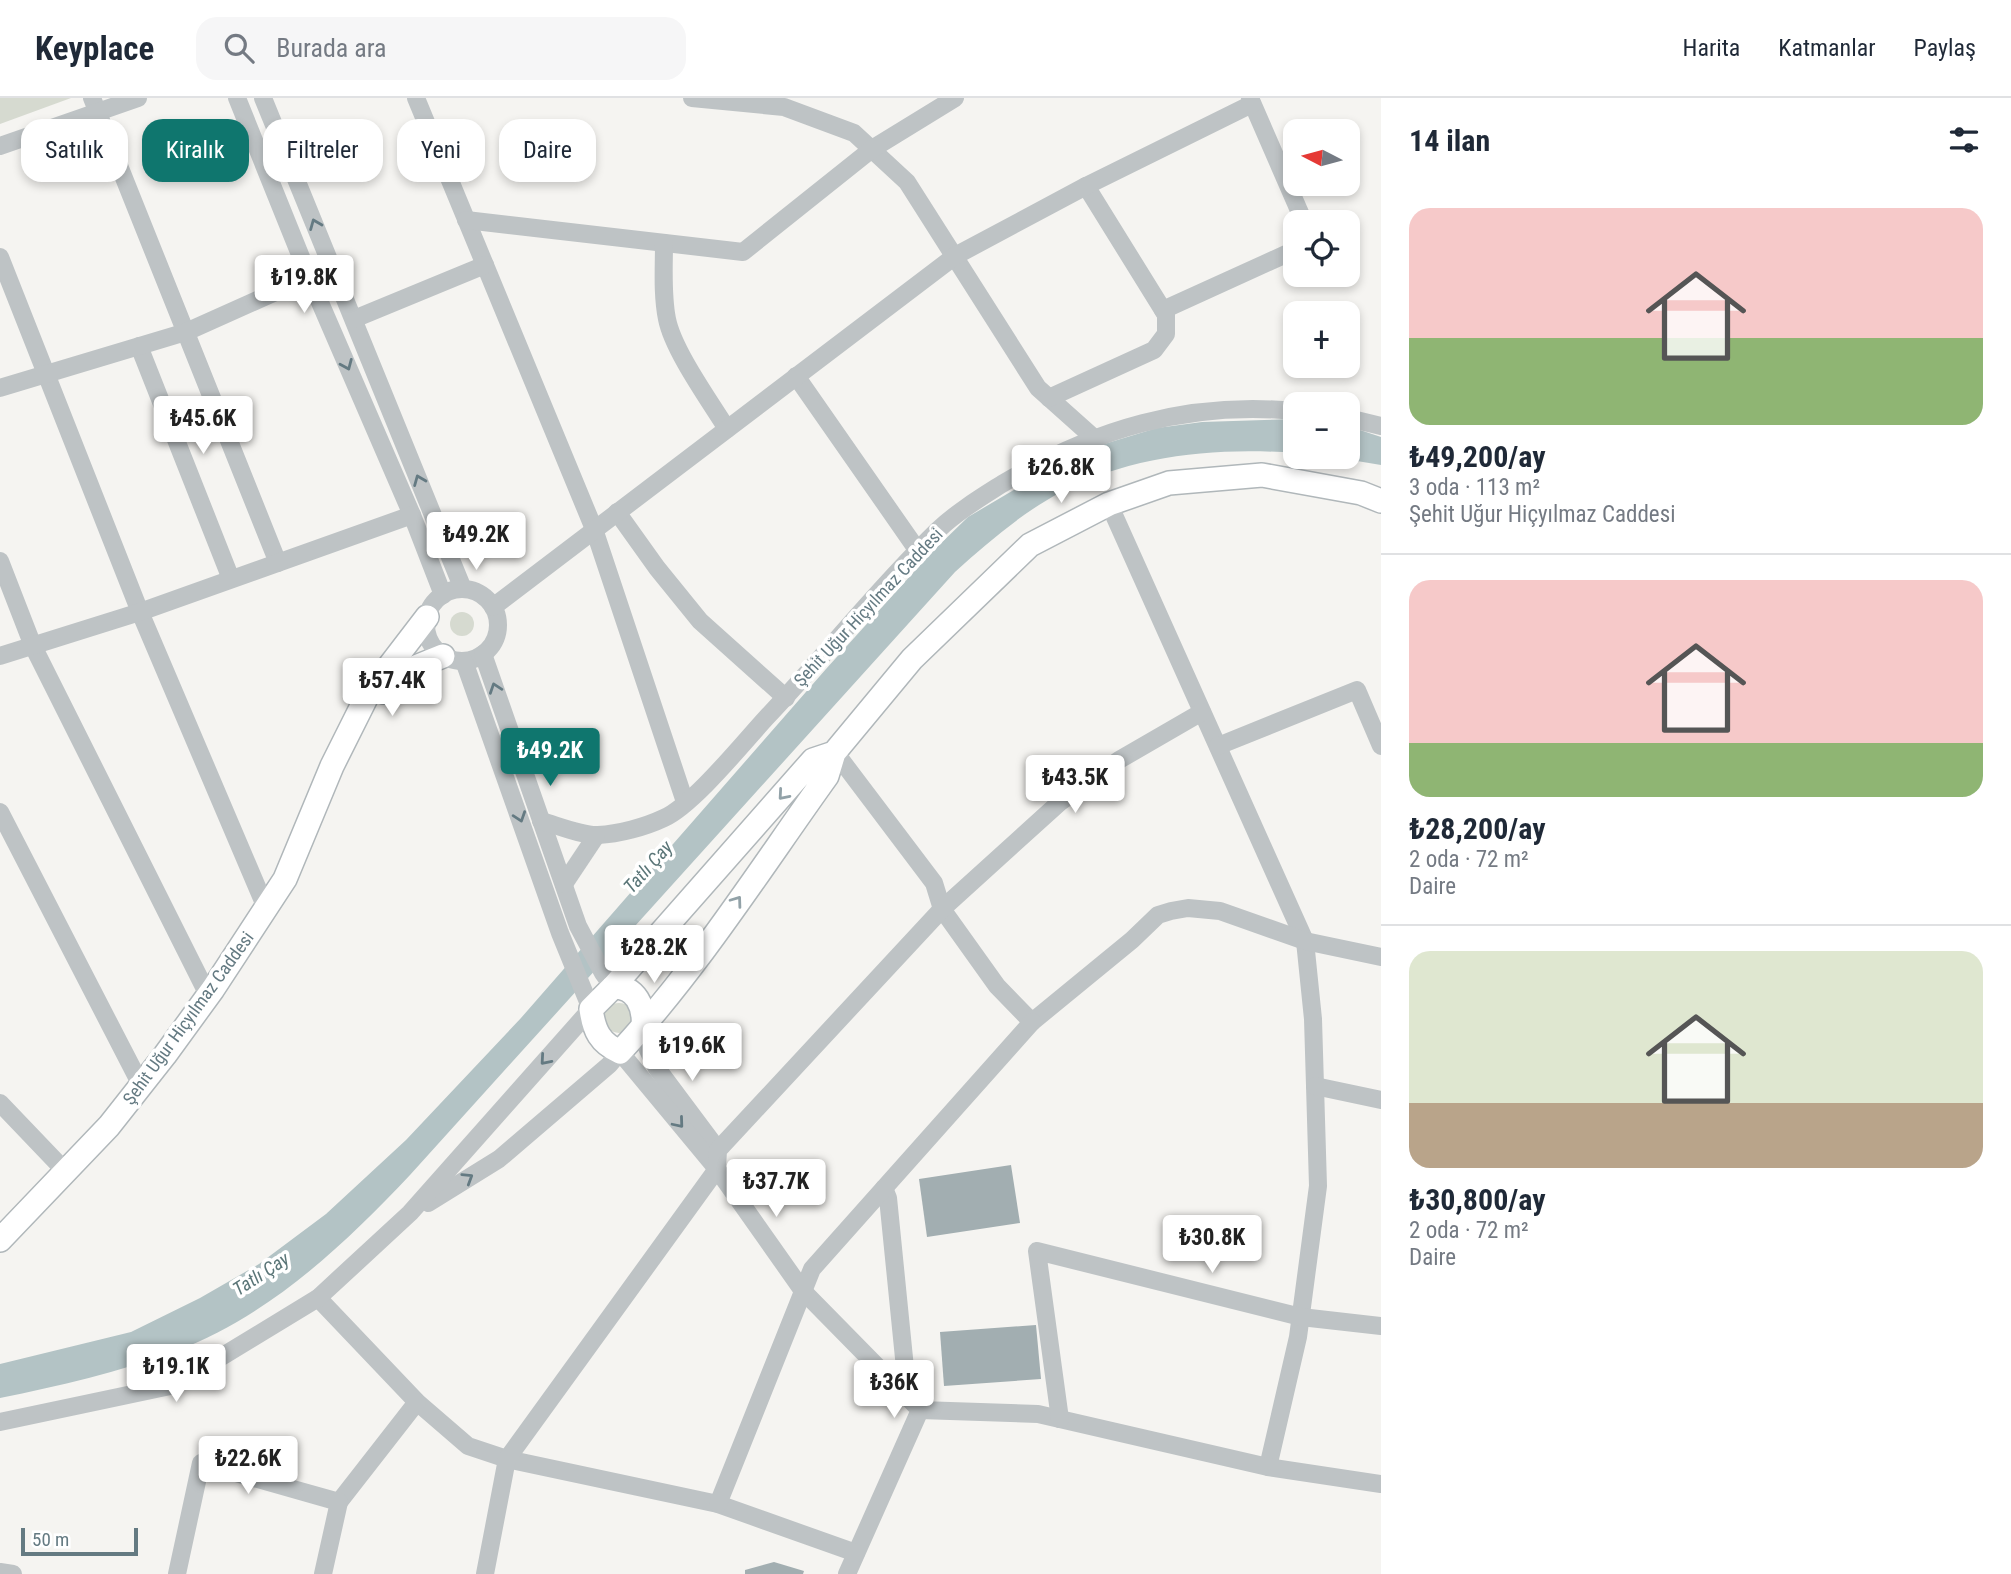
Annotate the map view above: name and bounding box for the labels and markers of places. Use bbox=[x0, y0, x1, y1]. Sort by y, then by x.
pin: ₺19.8K bbox=[247, 256, 361, 315]
pin: ₺45.6K bbox=[146, 396, 260, 456]
pin: ₺26.8K bbox=[1004, 446, 1118, 505]
pin: ₺49.2K bbox=[419, 512, 533, 572]
pin: ₺57.4K bbox=[335, 658, 449, 718]
pin: ₺49.2K bbox=[493, 728, 607, 788]
pin: ₺43.5K bbox=[1018, 756, 1132, 815]
pin: ₺28.2K bbox=[597, 926, 711, 985]
pin: ₺19.6K bbox=[635, 1024, 749, 1083]
pin: ₺37.7K bbox=[719, 1160, 833, 1219]
pin: ₺30.8K bbox=[1155, 1216, 1269, 1275]
pin: ₺19.1K bbox=[119, 1344, 233, 1404]
pin: ₺36K bbox=[853, 1360, 935, 1420]
pin: ₺22.6K bbox=[191, 1436, 305, 1496]

